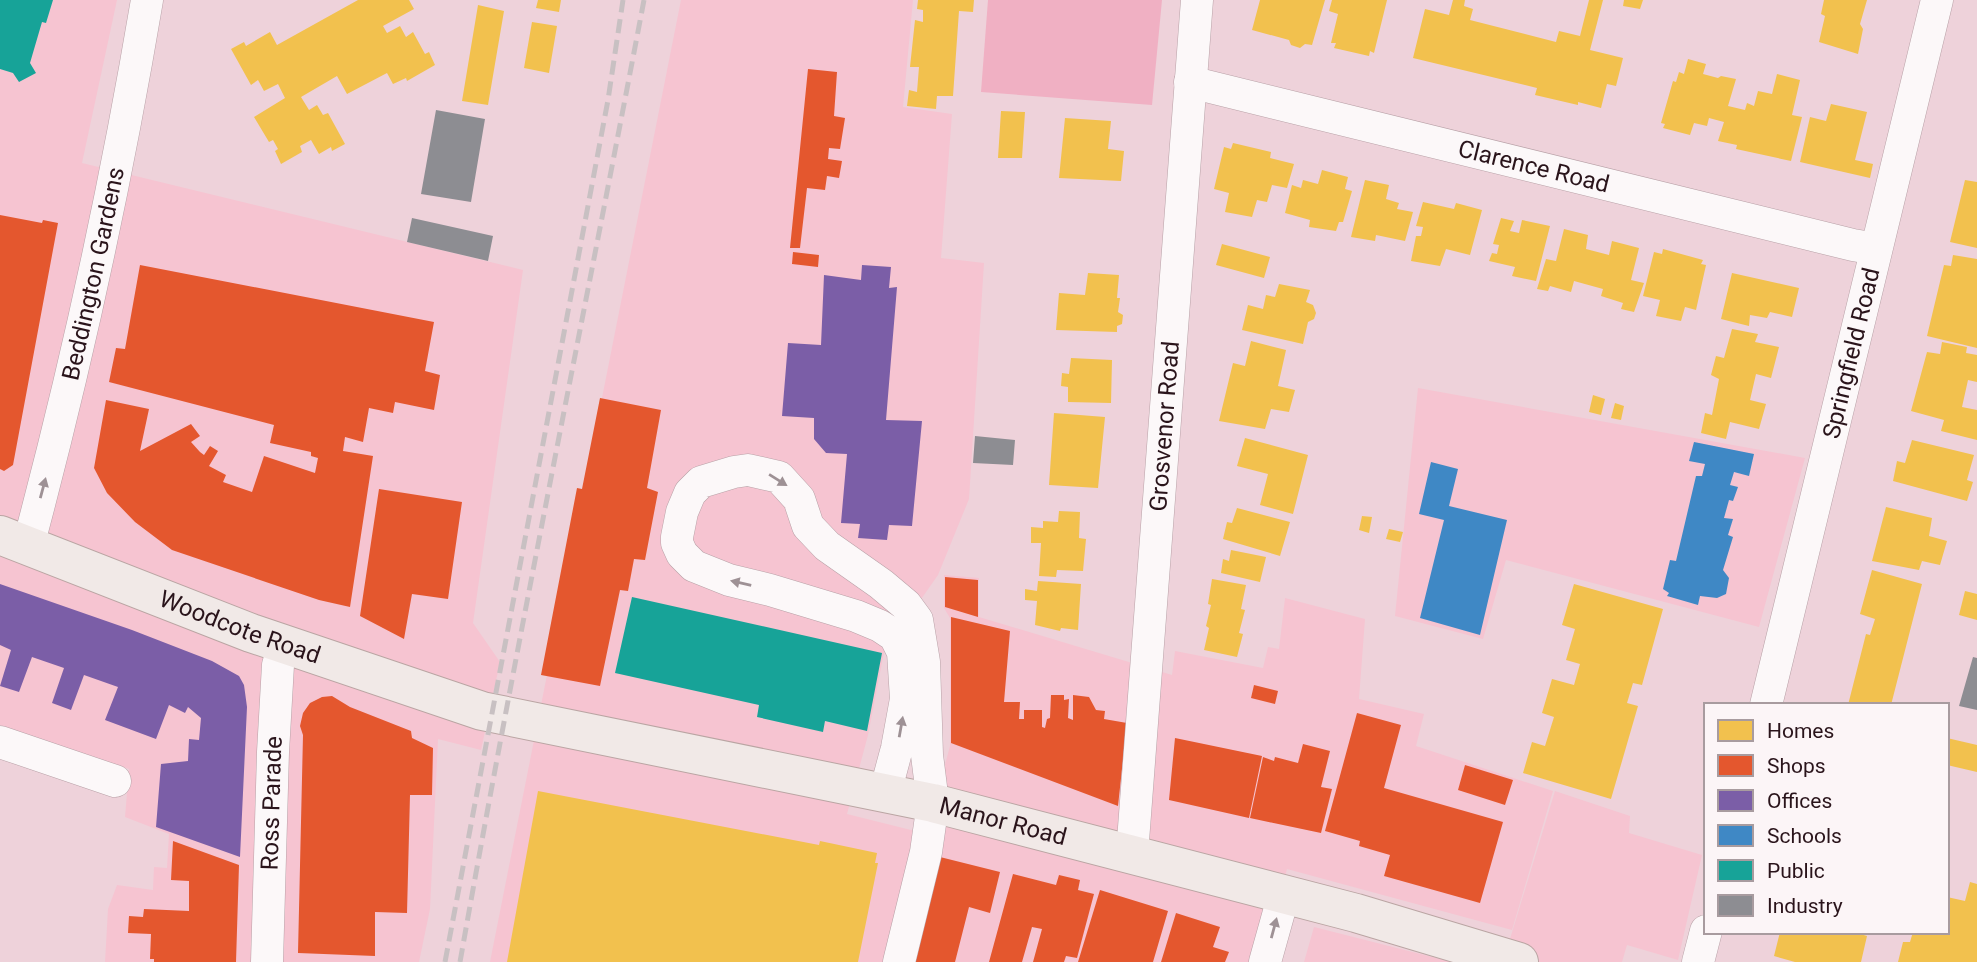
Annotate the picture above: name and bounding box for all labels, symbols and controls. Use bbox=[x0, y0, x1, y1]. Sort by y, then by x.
street label: Clarence Road bbox=[1455, 134, 1612, 199]
street label: Beddington Gardens bbox=[56, 165, 130, 383]
street label: Springfield Road bbox=[1817, 265, 1886, 442]
street label: Grosvenor Road bbox=[1144, 340, 1185, 512]
one-way arrow bbox=[769, 473, 788, 486]
one-way arrow bbox=[38, 477, 49, 499]
one-way arrow bbox=[729, 577, 751, 588]
street label: Woodcote Road bbox=[155, 585, 324, 669]
legend bbox=[1704, 703, 1949, 934]
one-way arrow bbox=[896, 716, 907, 738]
text: Homes bbox=[1767, 719, 1834, 743]
street label: Ross Parade bbox=[256, 735, 288, 871]
text: Shops bbox=[1767, 754, 1826, 778]
text: Offices bbox=[1767, 789, 1832, 813]
street label: Manor Road bbox=[937, 791, 1070, 851]
text: Schools bbox=[1767, 824, 1842, 848]
text: Public bbox=[1767, 859, 1825, 883]
text: Industry bbox=[1767, 894, 1843, 918]
one-way arrow bbox=[1269, 917, 1280, 939]

